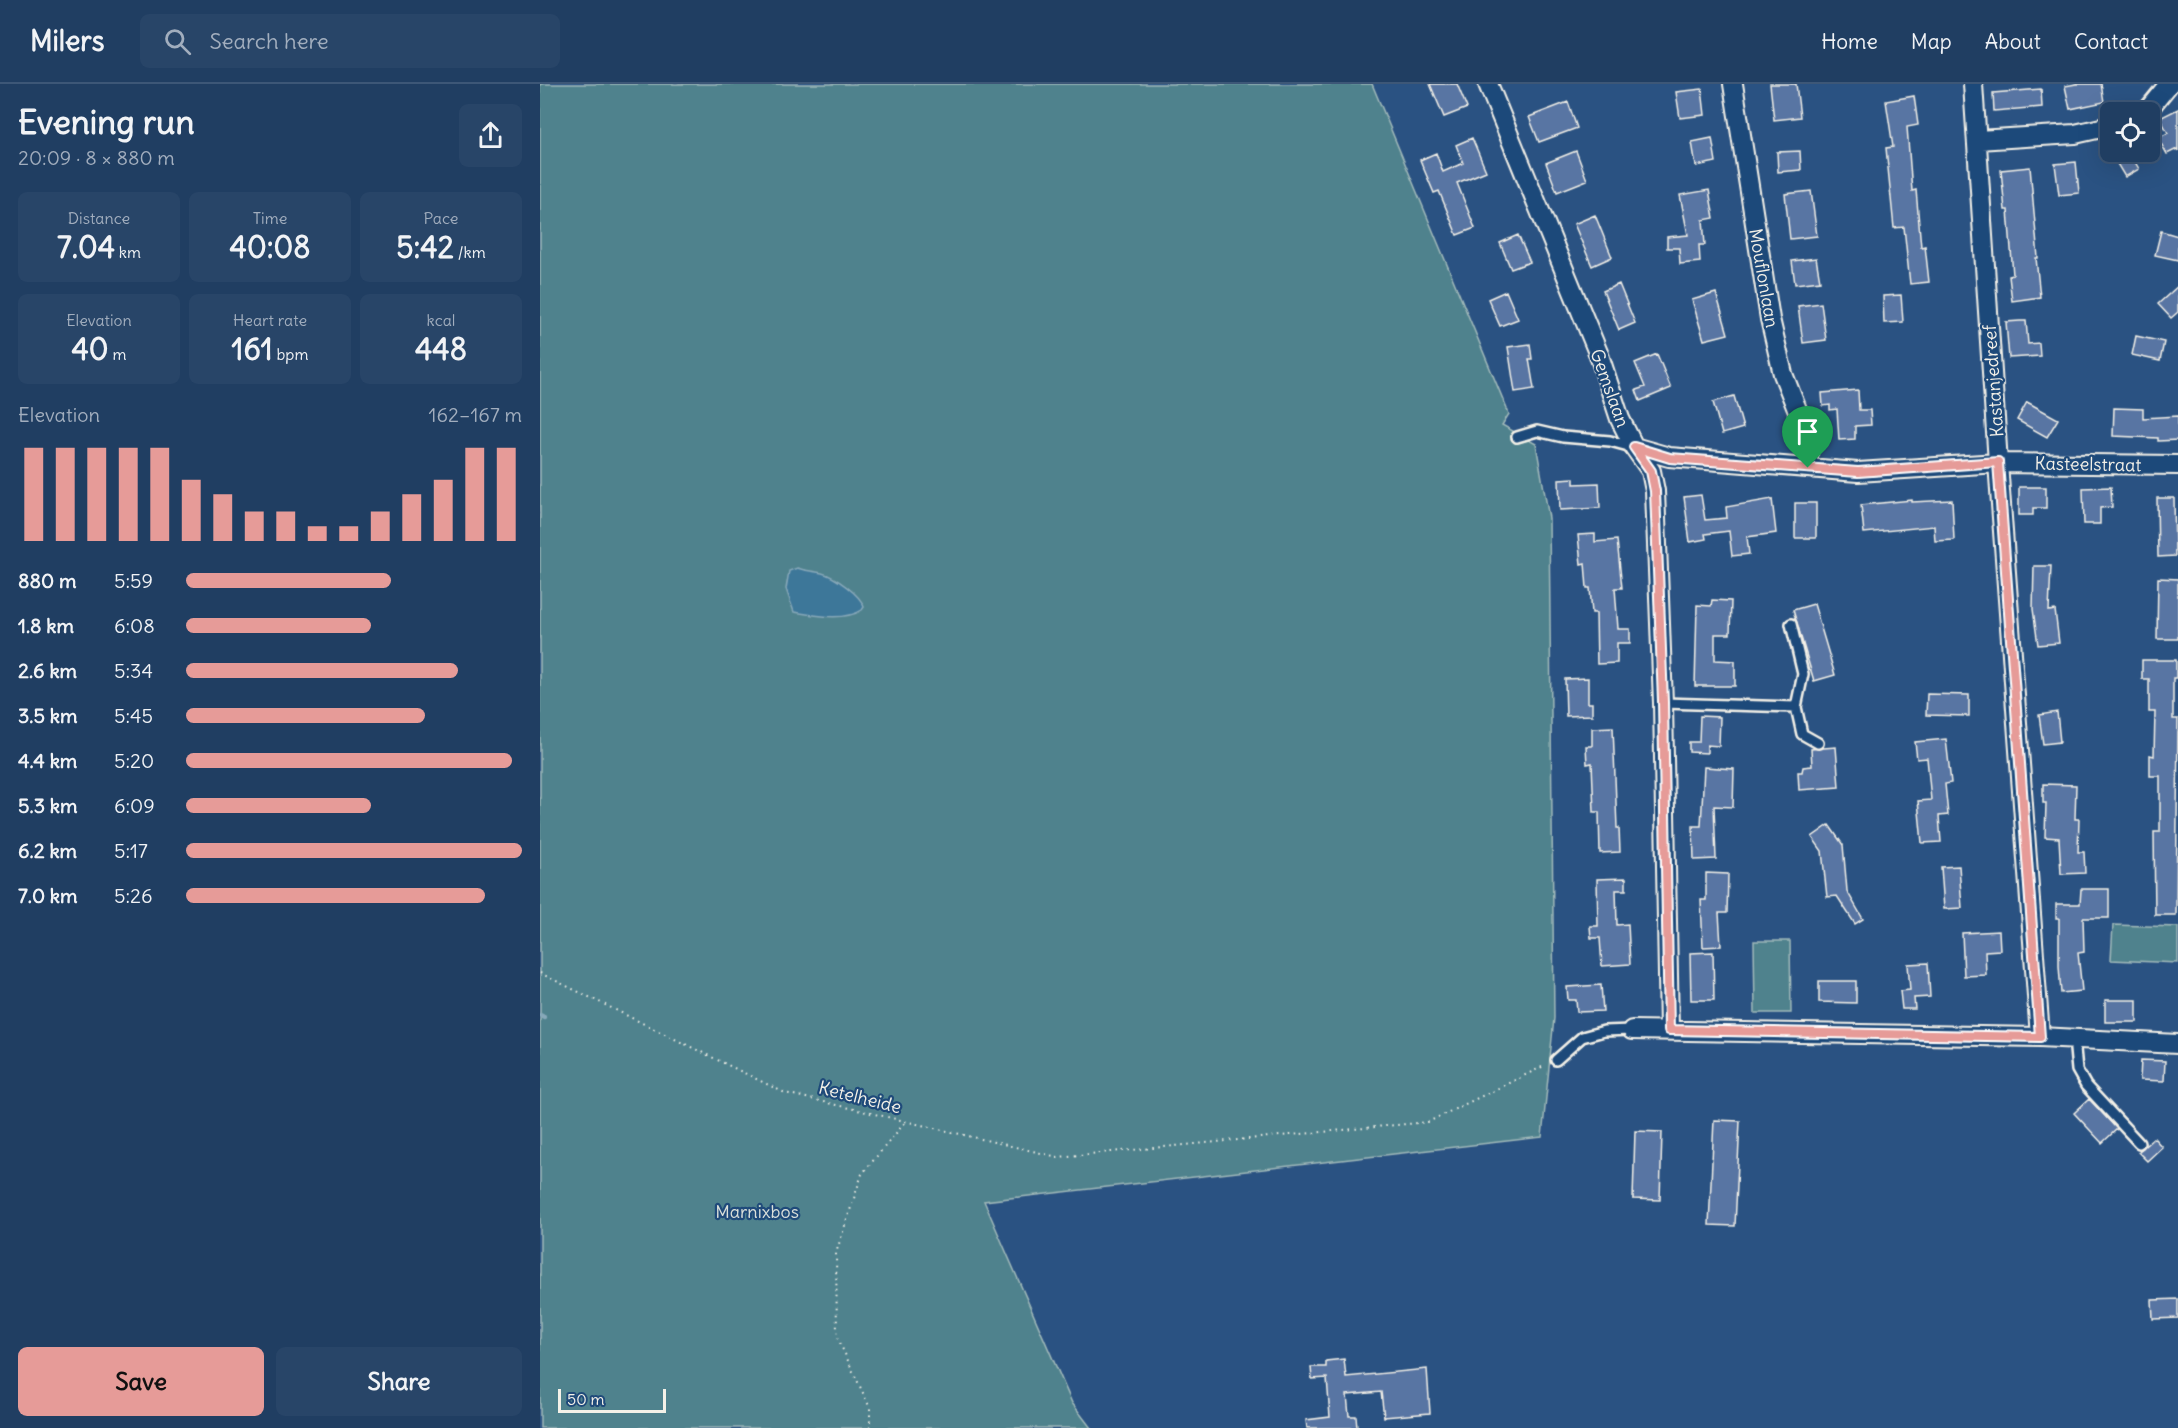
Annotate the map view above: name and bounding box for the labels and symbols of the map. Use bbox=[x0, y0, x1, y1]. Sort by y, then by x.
street label: Mouflonlaan bbox=[1744, 227, 1784, 329]
street label: Kastanjedreef bbox=[1978, 323, 2008, 438]
street label: Gemslaan bbox=[1585, 346, 1635, 430]
pin bbox=[1782, 406, 1833, 468]
street label: Kasteelstraat bbox=[2034, 452, 2142, 476]
street label: Ketelheide bbox=[816, 1076, 904, 1118]
park label: Marnixbos bbox=[715, 1200, 799, 1223]
scale bar bbox=[558, 1386, 666, 1414]

